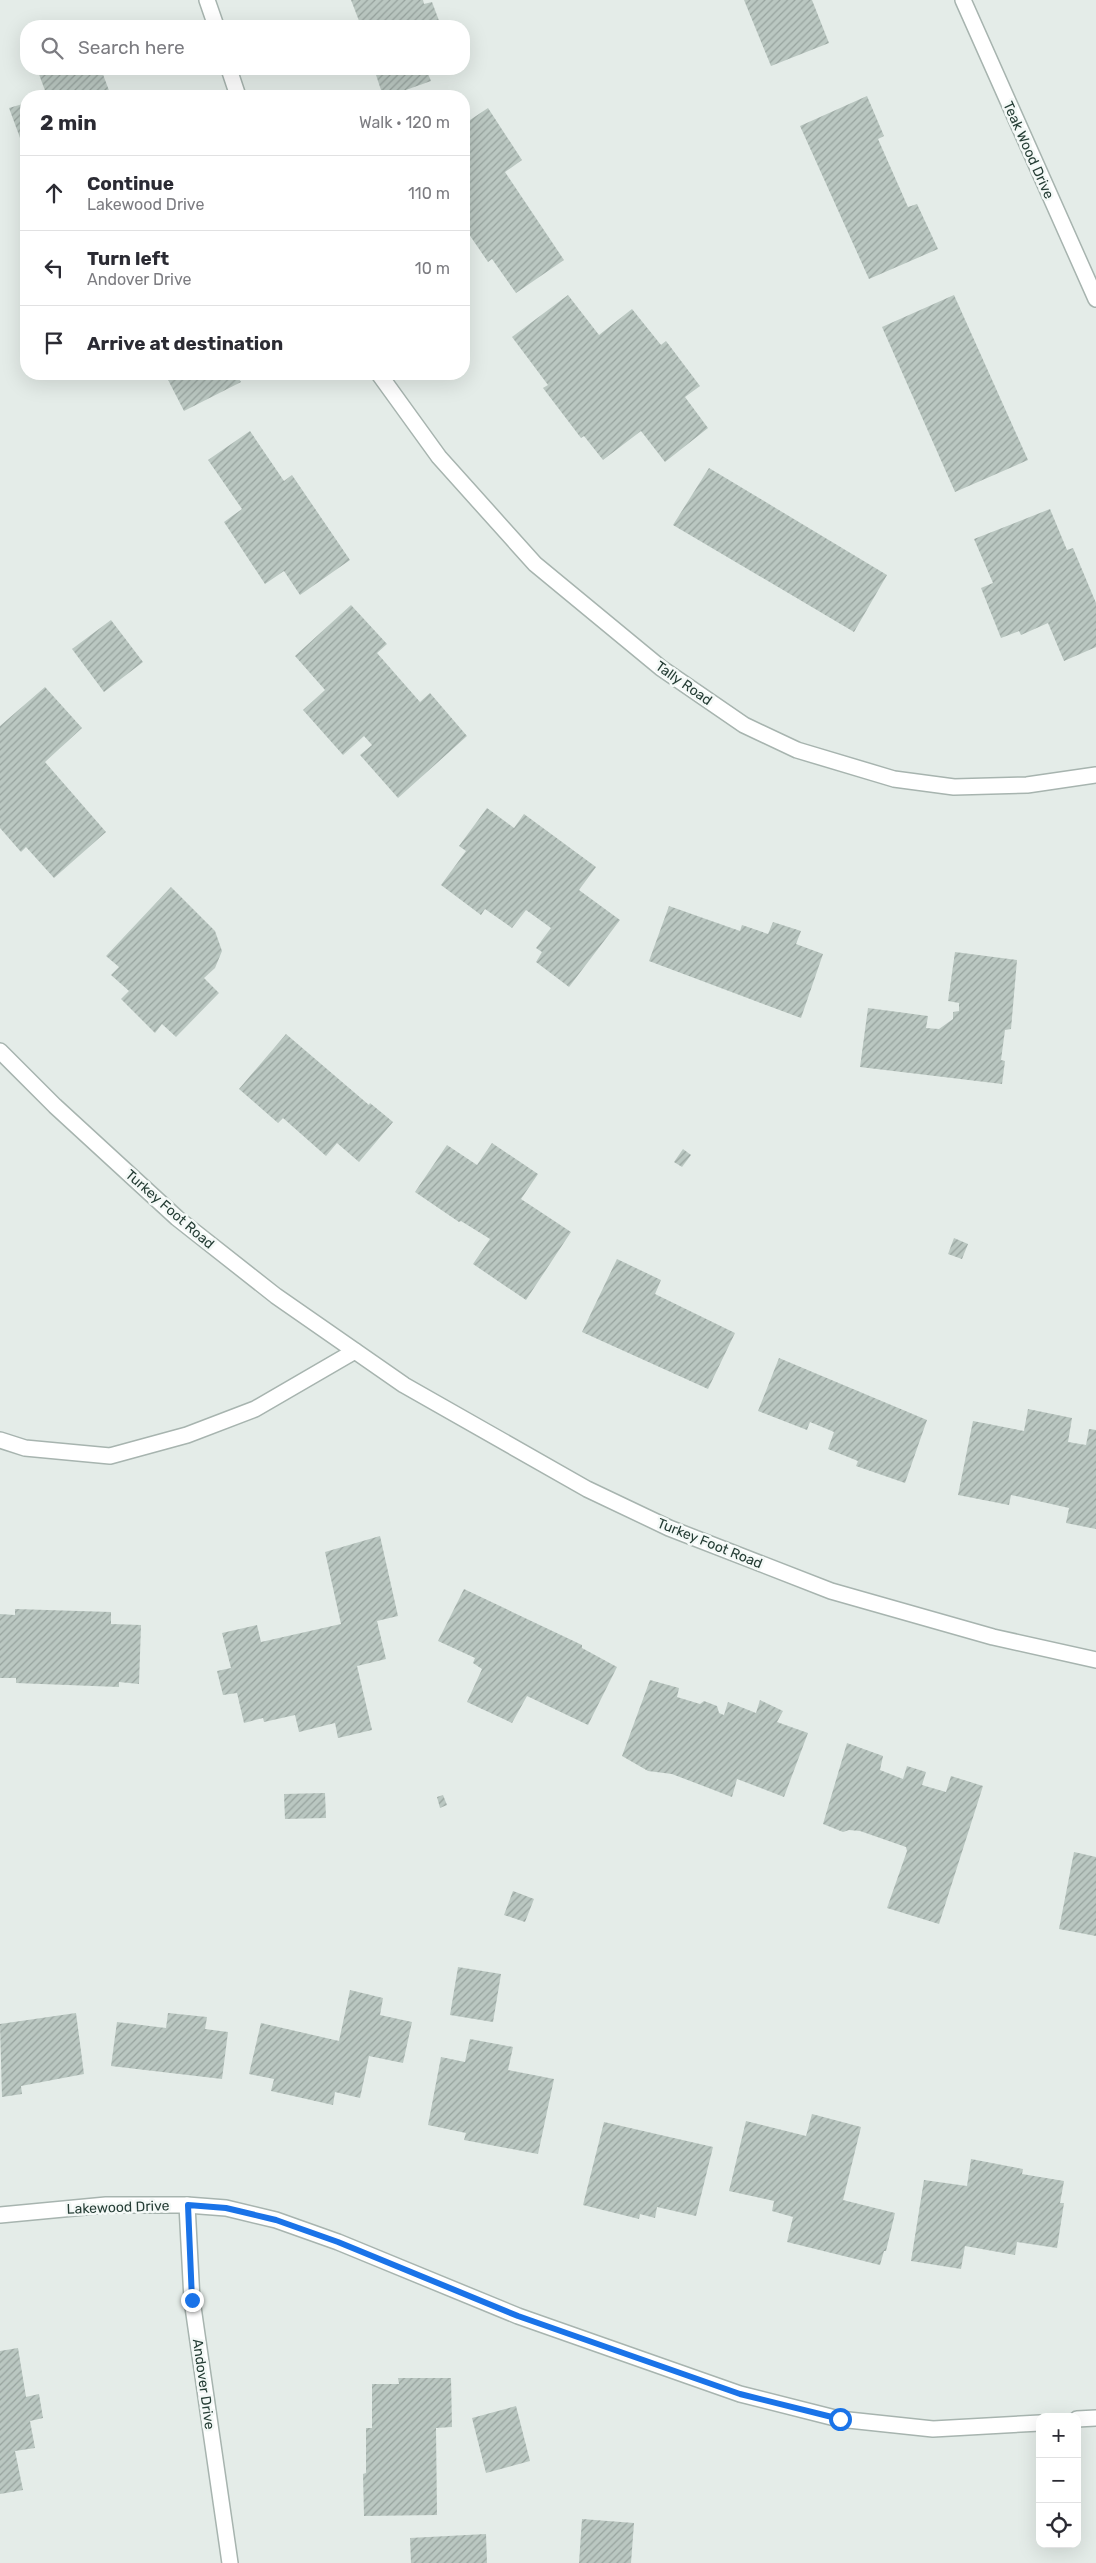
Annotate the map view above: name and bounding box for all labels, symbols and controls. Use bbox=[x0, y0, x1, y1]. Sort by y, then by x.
search box bbox=[20, 20, 470, 75]
icon: search bbox=[38, 34, 66, 62]
text: Search here bbox=[78, 36, 185, 59]
street label: Teak Wood Drive bbox=[999, 99, 1058, 202]
text: 2 min bbox=[40, 110, 97, 135]
text: Walk · 120 m bbox=[359, 113, 450, 132]
text: Continue bbox=[87, 172, 174, 195]
icon: ahead bbox=[40, 179, 68, 207]
text: 110 m bbox=[408, 184, 450, 203]
text: Lakewood Drive bbox=[87, 195, 204, 214]
text: Turn left bbox=[87, 247, 169, 270]
icon: left bbox=[40, 254, 68, 282]
text: 10 m bbox=[415, 259, 450, 278]
text: Andover Drive bbox=[87, 270, 192, 289]
icon: arrive bbox=[40, 329, 68, 357]
text: Arrive at destination bbox=[87, 332, 283, 355]
street label: Tally Road bbox=[652, 658, 715, 709]
street label: Turkey Foot Road bbox=[122, 1166, 218, 1253]
street label: Turkey Foot Road bbox=[655, 1515, 765, 1572]
street label: Lakewood Drive bbox=[66, 2197, 170, 2218]
route end bbox=[181, 2289, 204, 2312]
street label: Andover Drive bbox=[189, 2338, 218, 2431]
route start bbox=[829, 2408, 852, 2431]
map controls bbox=[1036, 2413, 1081, 2548]
button: + bbox=[1036, 2413, 1081, 2458]
button: − bbox=[1036, 2458, 1081, 2503]
button: locate bbox=[1036, 2503, 1081, 2548]

